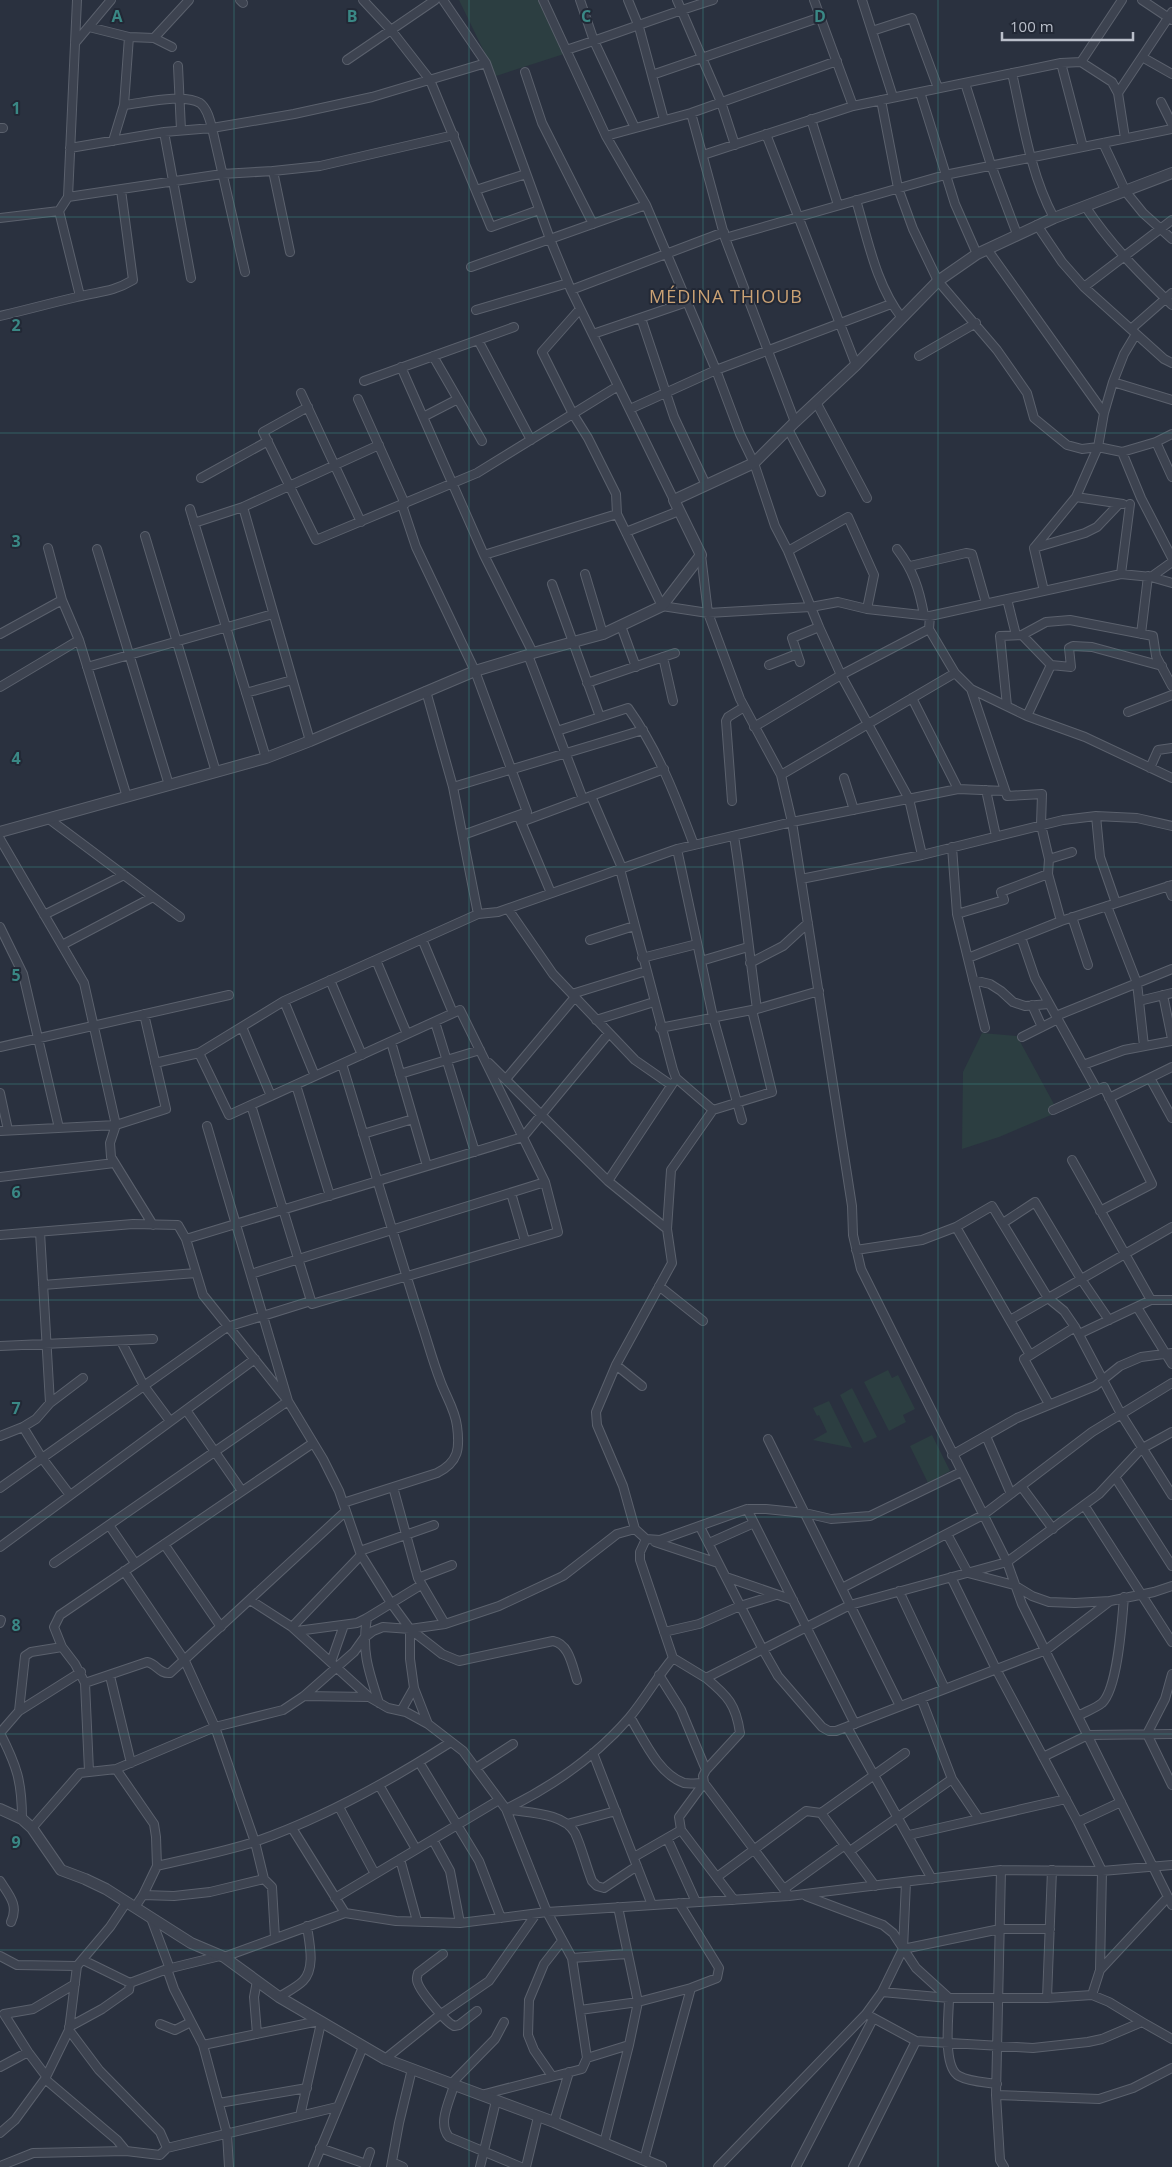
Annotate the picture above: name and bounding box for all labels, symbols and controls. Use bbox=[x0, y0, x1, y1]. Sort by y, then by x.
text: A bbox=[111, 5, 123, 27]
text: B bbox=[347, 5, 357, 27]
text: C bbox=[581, 5, 591, 27]
text: D bbox=[814, 5, 826, 27]
scale bar bbox=[1002, 10, 1133, 42]
text: 100 m bbox=[1010, 16, 1054, 36]
text: 1 bbox=[11, 97, 21, 119]
district label: MÉDINA THIOUB bbox=[649, 284, 803, 308]
text: 2 bbox=[11, 314, 21, 336]
text: 3 bbox=[11, 530, 21, 552]
text: 4 bbox=[11, 747, 21, 769]
text: 5 bbox=[11, 964, 21, 986]
text: 6 bbox=[11, 1181, 21, 1203]
text: 7 bbox=[11, 1397, 21, 1419]
text: 8 bbox=[11, 1614, 21, 1636]
text: 9 bbox=[11, 1831, 21, 1853]

